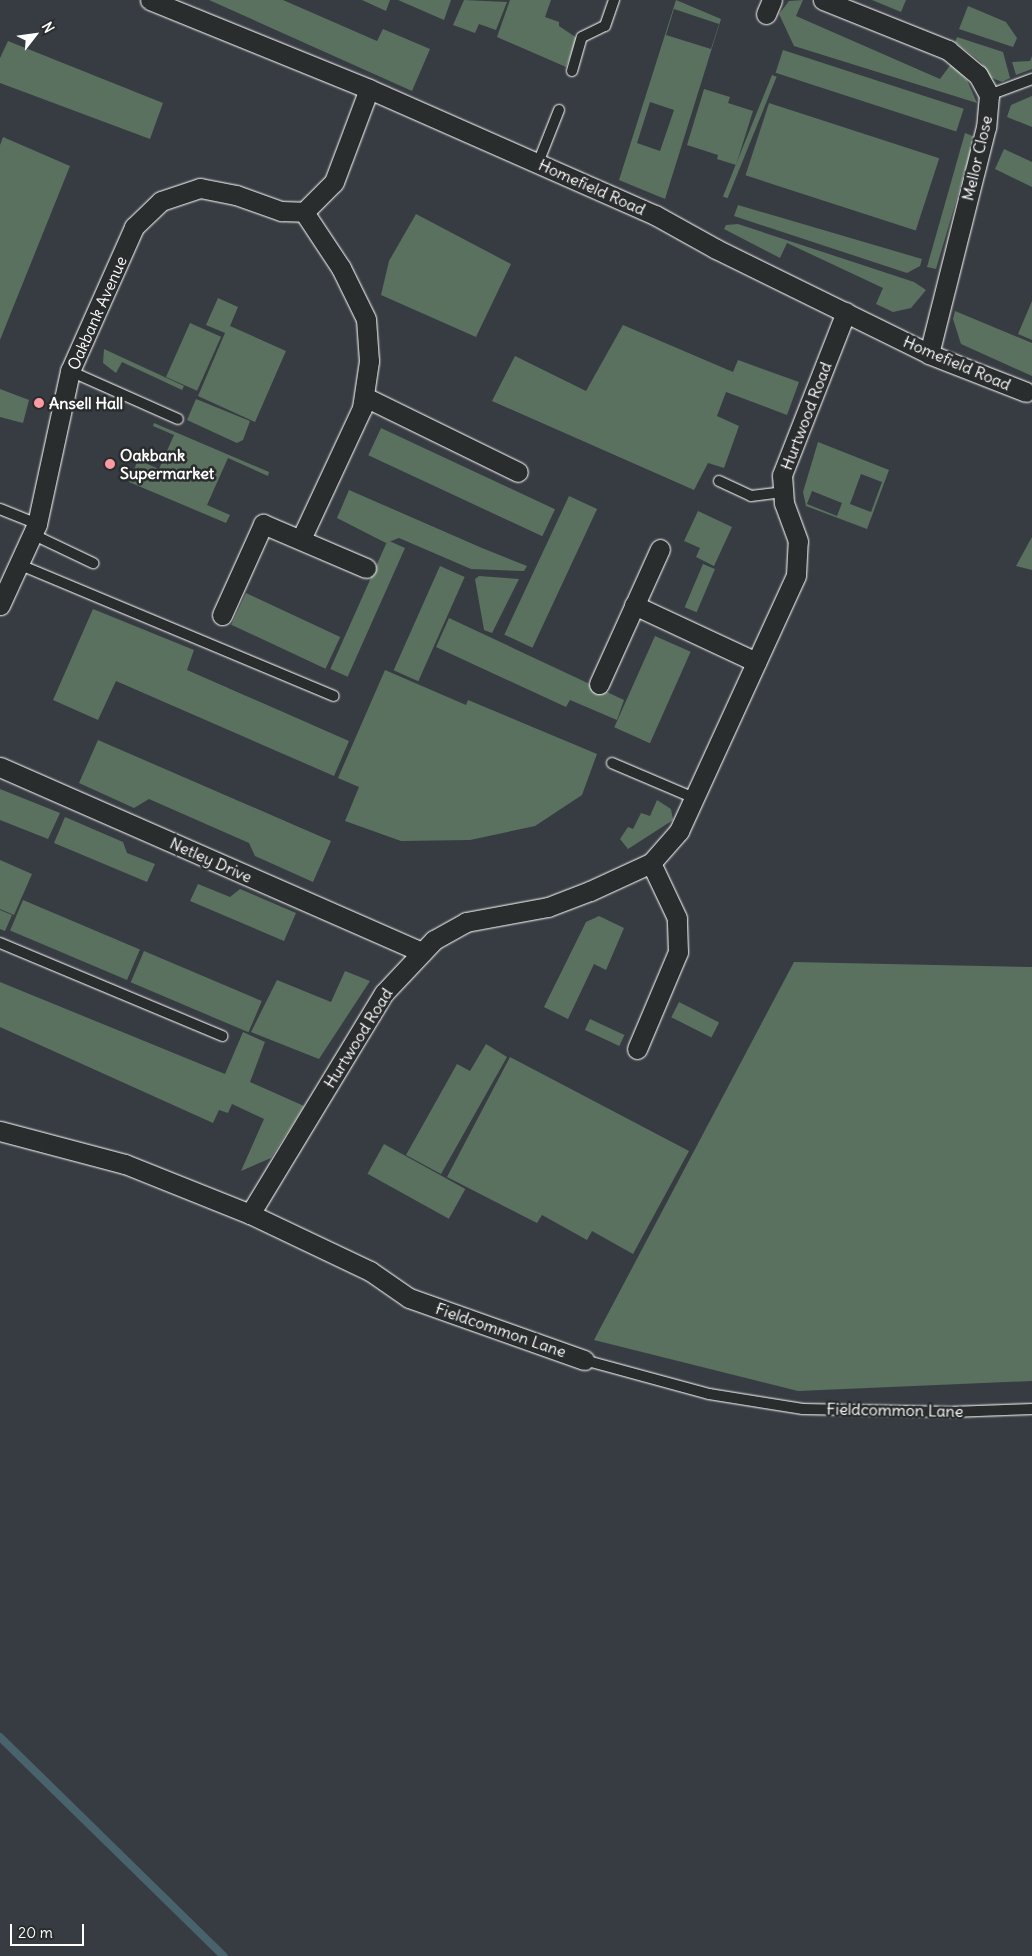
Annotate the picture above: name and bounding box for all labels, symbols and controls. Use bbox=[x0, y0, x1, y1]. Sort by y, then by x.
north arrow bbox=[10, 10, 60, 60]
text: N bbox=[38, 19, 58, 36]
street label: Mellor Close bbox=[958, 113, 996, 203]
street label: Homefield Road bbox=[536, 155, 648, 219]
street label: Oakbank Avenue bbox=[63, 253, 131, 373]
street label: Homefield Road bbox=[900, 332, 1014, 394]
street label: Hurtwood Road bbox=[777, 359, 835, 473]
place label: Ansell Hall bbox=[49, 393, 123, 413]
marker: Ansell Hall bbox=[33, 397, 45, 409]
place label: Oakbank Supermarket bbox=[120, 445, 214, 483]
marker: Oakbank Supermarket bbox=[104, 458, 116, 470]
street label: Netley Drive bbox=[167, 833, 255, 887]
street label: Hurtwood Road bbox=[320, 985, 396, 1091]
street label: Fieldcommon Lane bbox=[433, 1299, 569, 1361]
street label: Fieldcommon Lane bbox=[826, 1399, 964, 1421]
scale bar bbox=[12, 1914, 86, 1946]
text: 20 m bbox=[18, 1923, 53, 1942]

